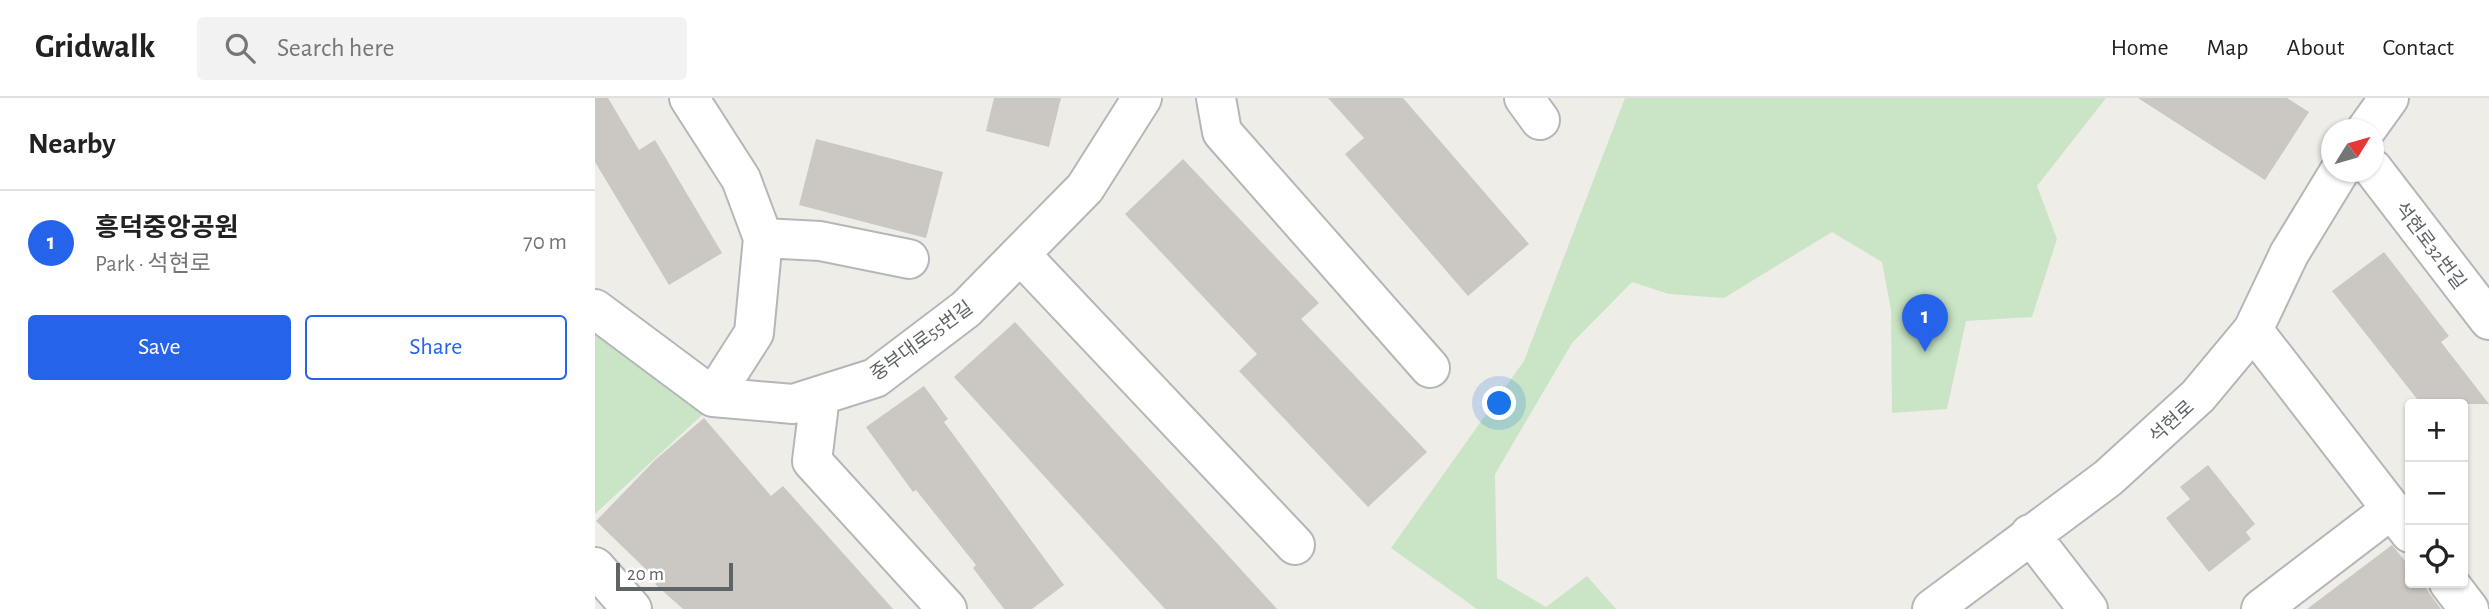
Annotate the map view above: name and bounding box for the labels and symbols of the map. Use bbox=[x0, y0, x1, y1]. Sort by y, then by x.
north arrow bbox=[2321, 119, 2384, 182]
street label: 석현로32번길 bbox=[2391, 198, 2469, 293]
pin: 1 bbox=[1902, 294, 1948, 352]
street label: 중부대로55번길 bbox=[867, 297, 976, 384]
your location bbox=[1482, 386, 1516, 420]
street label: 석현로 bbox=[2145, 397, 2198, 447]
scale bar bbox=[616, 560, 733, 592]

